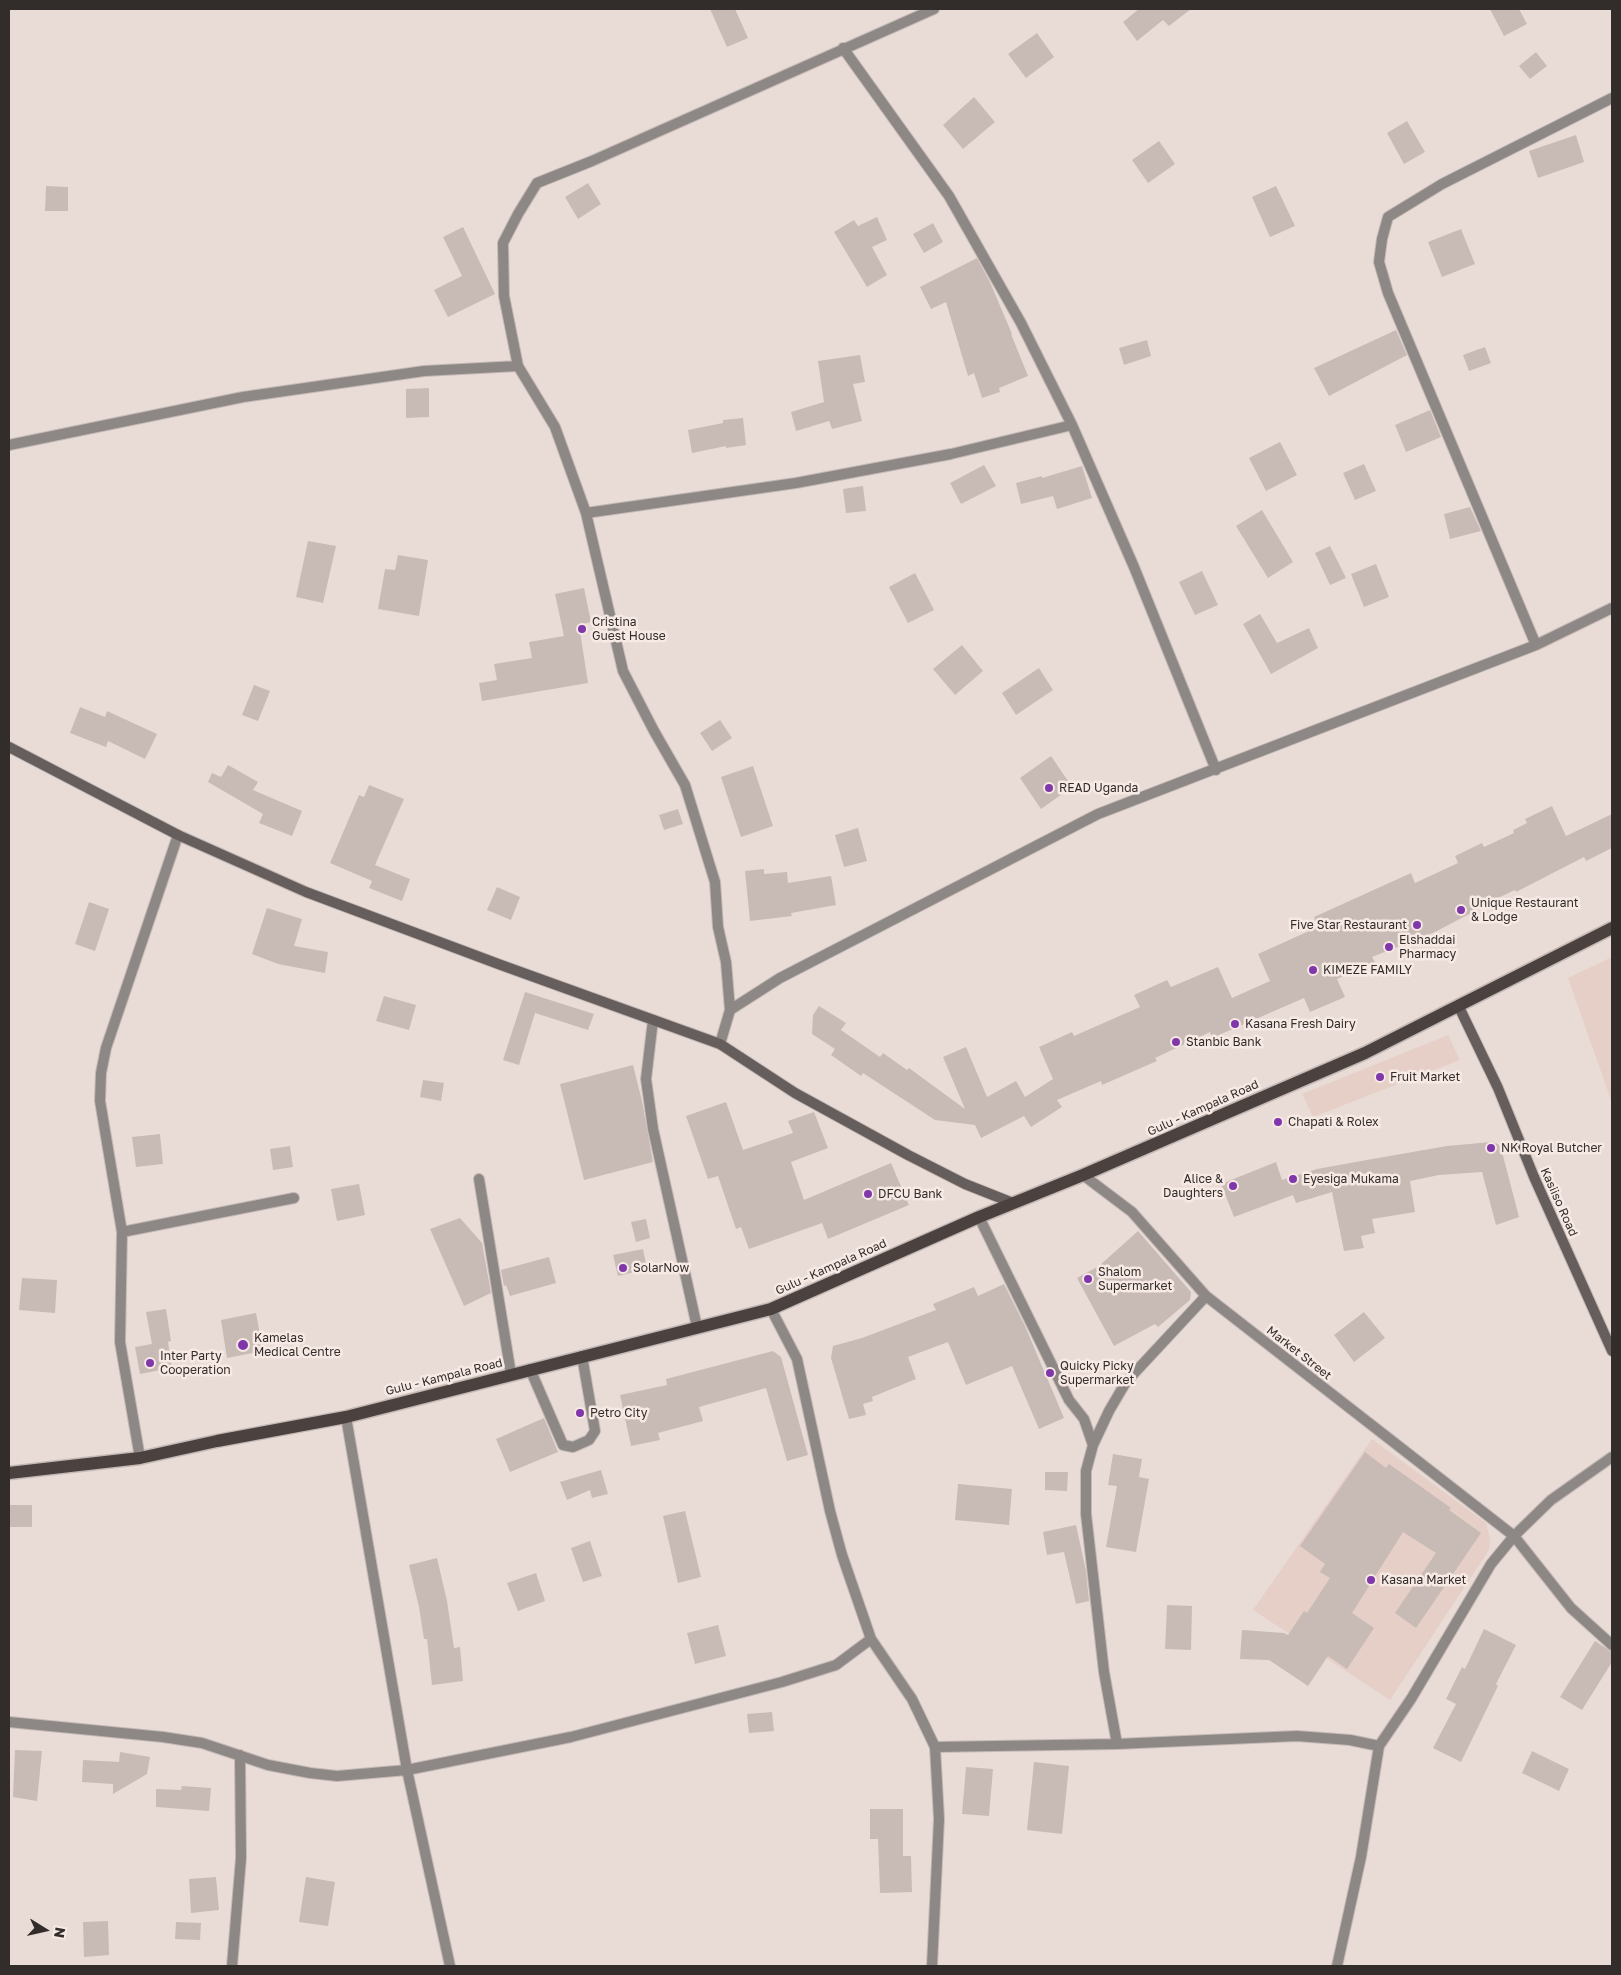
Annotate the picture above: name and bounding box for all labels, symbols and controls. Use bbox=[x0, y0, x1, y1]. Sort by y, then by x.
place label: Cristina Guest House bbox=[592, 615, 666, 643]
marker: Cristina Guest House bbox=[576, 623, 588, 635]
place label: READ Uganda bbox=[1059, 781, 1138, 795]
marker: READ Uganda bbox=[1043, 782, 1055, 794]
place label: Unique Restaurant & Lodge bbox=[1471, 896, 1579, 924]
marker: Unique Restaurant & Lodge bbox=[1455, 904, 1467, 916]
place label: Five Star Restaurant bbox=[1290, 918, 1407, 932]
marker: Five Star Restaurant bbox=[1411, 919, 1423, 931]
place label: Elshaddai Pharmacy bbox=[1399, 933, 1456, 961]
marker: Elshaddai Pharmacy bbox=[1383, 941, 1395, 953]
place label: KIMEZE FAMILY bbox=[1323, 963, 1412, 977]
marker: KIMEZE FAMILY bbox=[1307, 964, 1319, 976]
place label: Kasana Fresh Dairy bbox=[1245, 1017, 1356, 1031]
marker: Kasana Fresh Dairy bbox=[1229, 1018, 1241, 1030]
place label: Stanbic Bank bbox=[1186, 1035, 1262, 1049]
marker: Stanbic Bank bbox=[1170, 1036, 1182, 1048]
place label: Fruit Market bbox=[1390, 1070, 1460, 1084]
marker: Fruit Market bbox=[1374, 1071, 1386, 1083]
street label: Gulu - Kampala Road bbox=[1145, 1077, 1261, 1139]
place label: Chapati & Rolex bbox=[1288, 1115, 1379, 1129]
marker: Chapati & Rolex bbox=[1272, 1116, 1284, 1128]
place label: NK Royal Butcher bbox=[1501, 1141, 1602, 1155]
marker: NK Royal Butcher bbox=[1485, 1142, 1497, 1154]
street label: Kasiiso Road bbox=[1537, 1165, 1581, 1239]
place label: Alice & Daughters bbox=[1163, 1172, 1223, 1200]
place label: Eyesiga Mukama bbox=[1303, 1172, 1399, 1186]
marker: Eyesiga Mukama bbox=[1287, 1173, 1299, 1185]
marker: Alice & Daughters bbox=[1227, 1180, 1239, 1192]
place label: DFCU Bank bbox=[878, 1187, 942, 1201]
marker: DFCU Bank bbox=[862, 1188, 874, 1200]
street label: Gulu - Kampala Road bbox=[773, 1236, 889, 1298]
place label: SolarNow bbox=[633, 1261, 689, 1275]
marker: SolarNow bbox=[617, 1262, 629, 1274]
place label: Shalom Supermarket bbox=[1098, 1265, 1172, 1293]
marker: Shalom Supermarket bbox=[1082, 1273, 1094, 1285]
street label: Market Street bbox=[1264, 1323, 1334, 1383]
place label: Kamelas Medical Centre bbox=[254, 1331, 341, 1359]
marker: Kamelas Medical Centre bbox=[236, 1338, 250, 1352]
place label: Inter Party Cooperation bbox=[160, 1349, 231, 1377]
street label: Gulu - Kampala Road bbox=[384, 1355, 504, 1399]
marker: Inter Party Cooperation bbox=[144, 1357, 156, 1369]
place label: Quicky Picky Supermarket bbox=[1060, 1359, 1134, 1387]
marker: Quicky Picky Supermarket bbox=[1044, 1367, 1056, 1379]
place label: Petro City bbox=[590, 1406, 647, 1420]
marker: Petro City bbox=[574, 1407, 586, 1419]
place label: Kasana Market bbox=[1381, 1573, 1466, 1587]
marker: Kasana Market bbox=[1365, 1574, 1377, 1586]
north arrow bbox=[20, 1905, 70, 1955]
text: N bbox=[51, 1926, 70, 1939]

